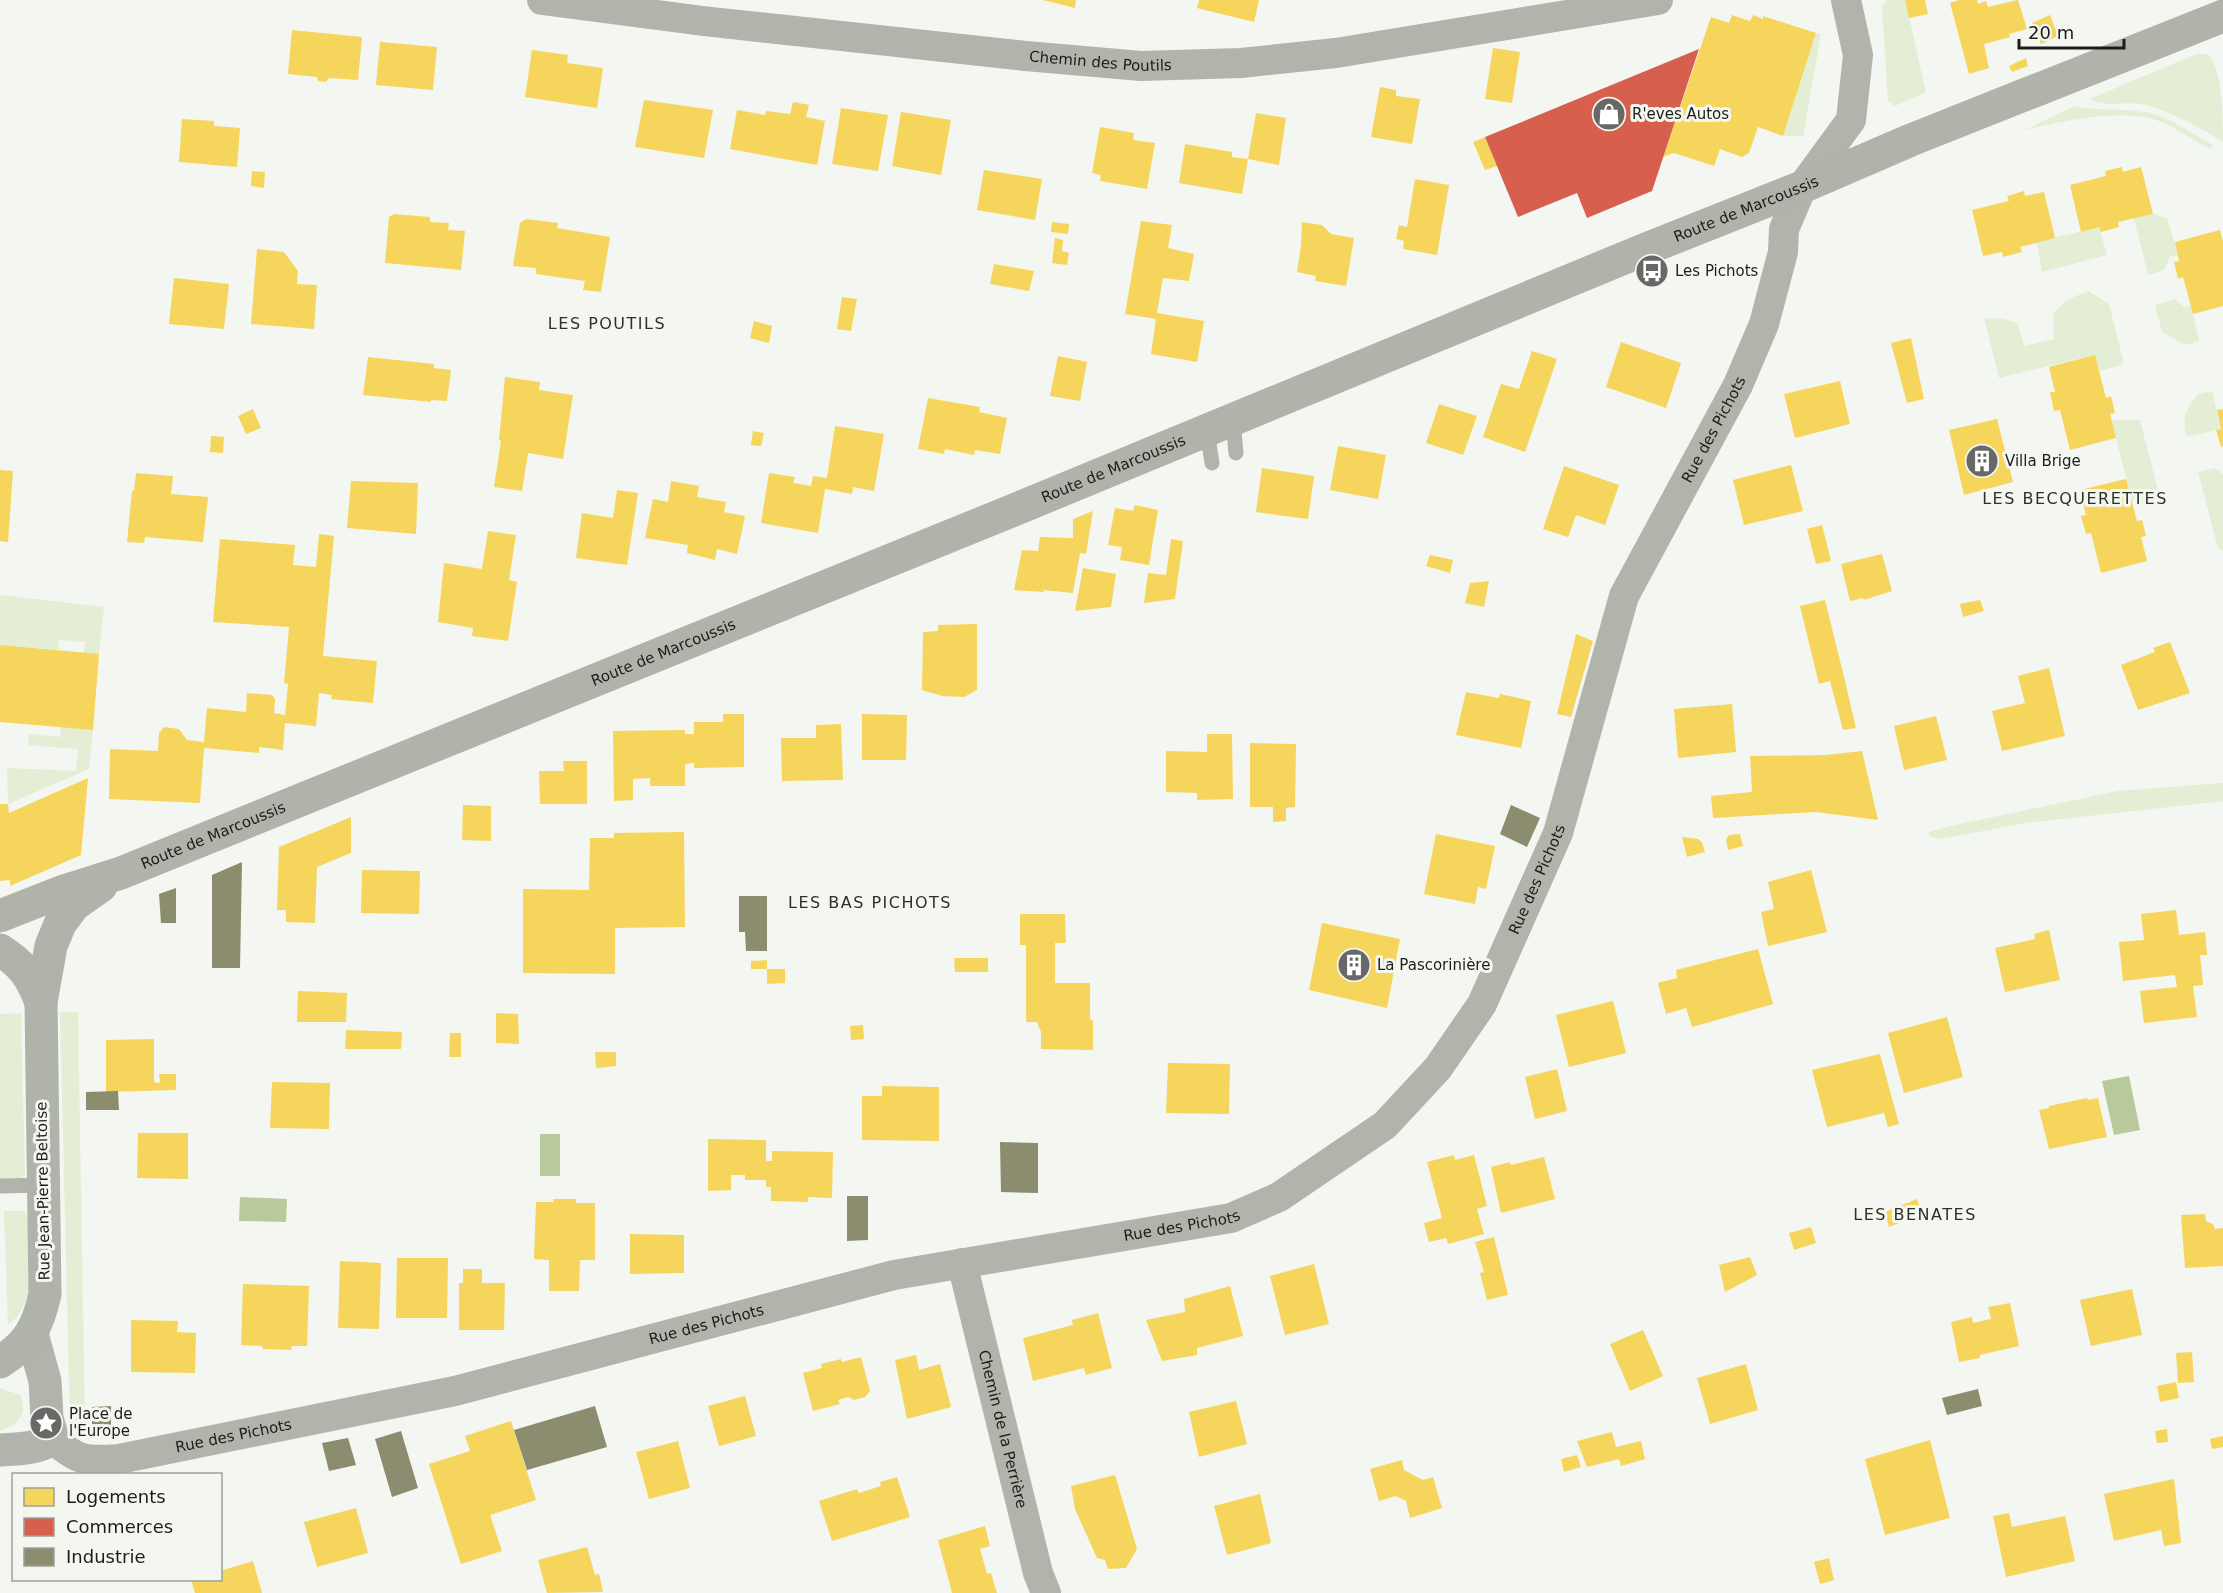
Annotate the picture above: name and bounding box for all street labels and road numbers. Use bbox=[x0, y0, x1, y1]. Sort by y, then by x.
street label: Chemin des Poutils bbox=[1028, 47, 1172, 75]
street label: Route de Marcoussis bbox=[1671, 172, 1821, 246]
street label: Rue des Pichots bbox=[1678, 374, 1750, 486]
street label: Route de Marcoussis bbox=[1039, 431, 1188, 507]
street label: Route de Marcoussis bbox=[588, 615, 739, 690]
street label: Route de Marcoussis bbox=[138, 798, 288, 873]
street label: Rue des Pichots bbox=[1505, 823, 1569, 937]
street label: Rue Jean-Pierre Beltoise bbox=[32, 1101, 54, 1281]
street label: Rue des Pichots bbox=[1122, 1206, 1243, 1245]
street label: Rue des Pichots bbox=[647, 1301, 766, 1348]
street label: Chemin de la Perrière bbox=[975, 1348, 1031, 1510]
street label: Rue des Pichots bbox=[174, 1415, 293, 1456]

